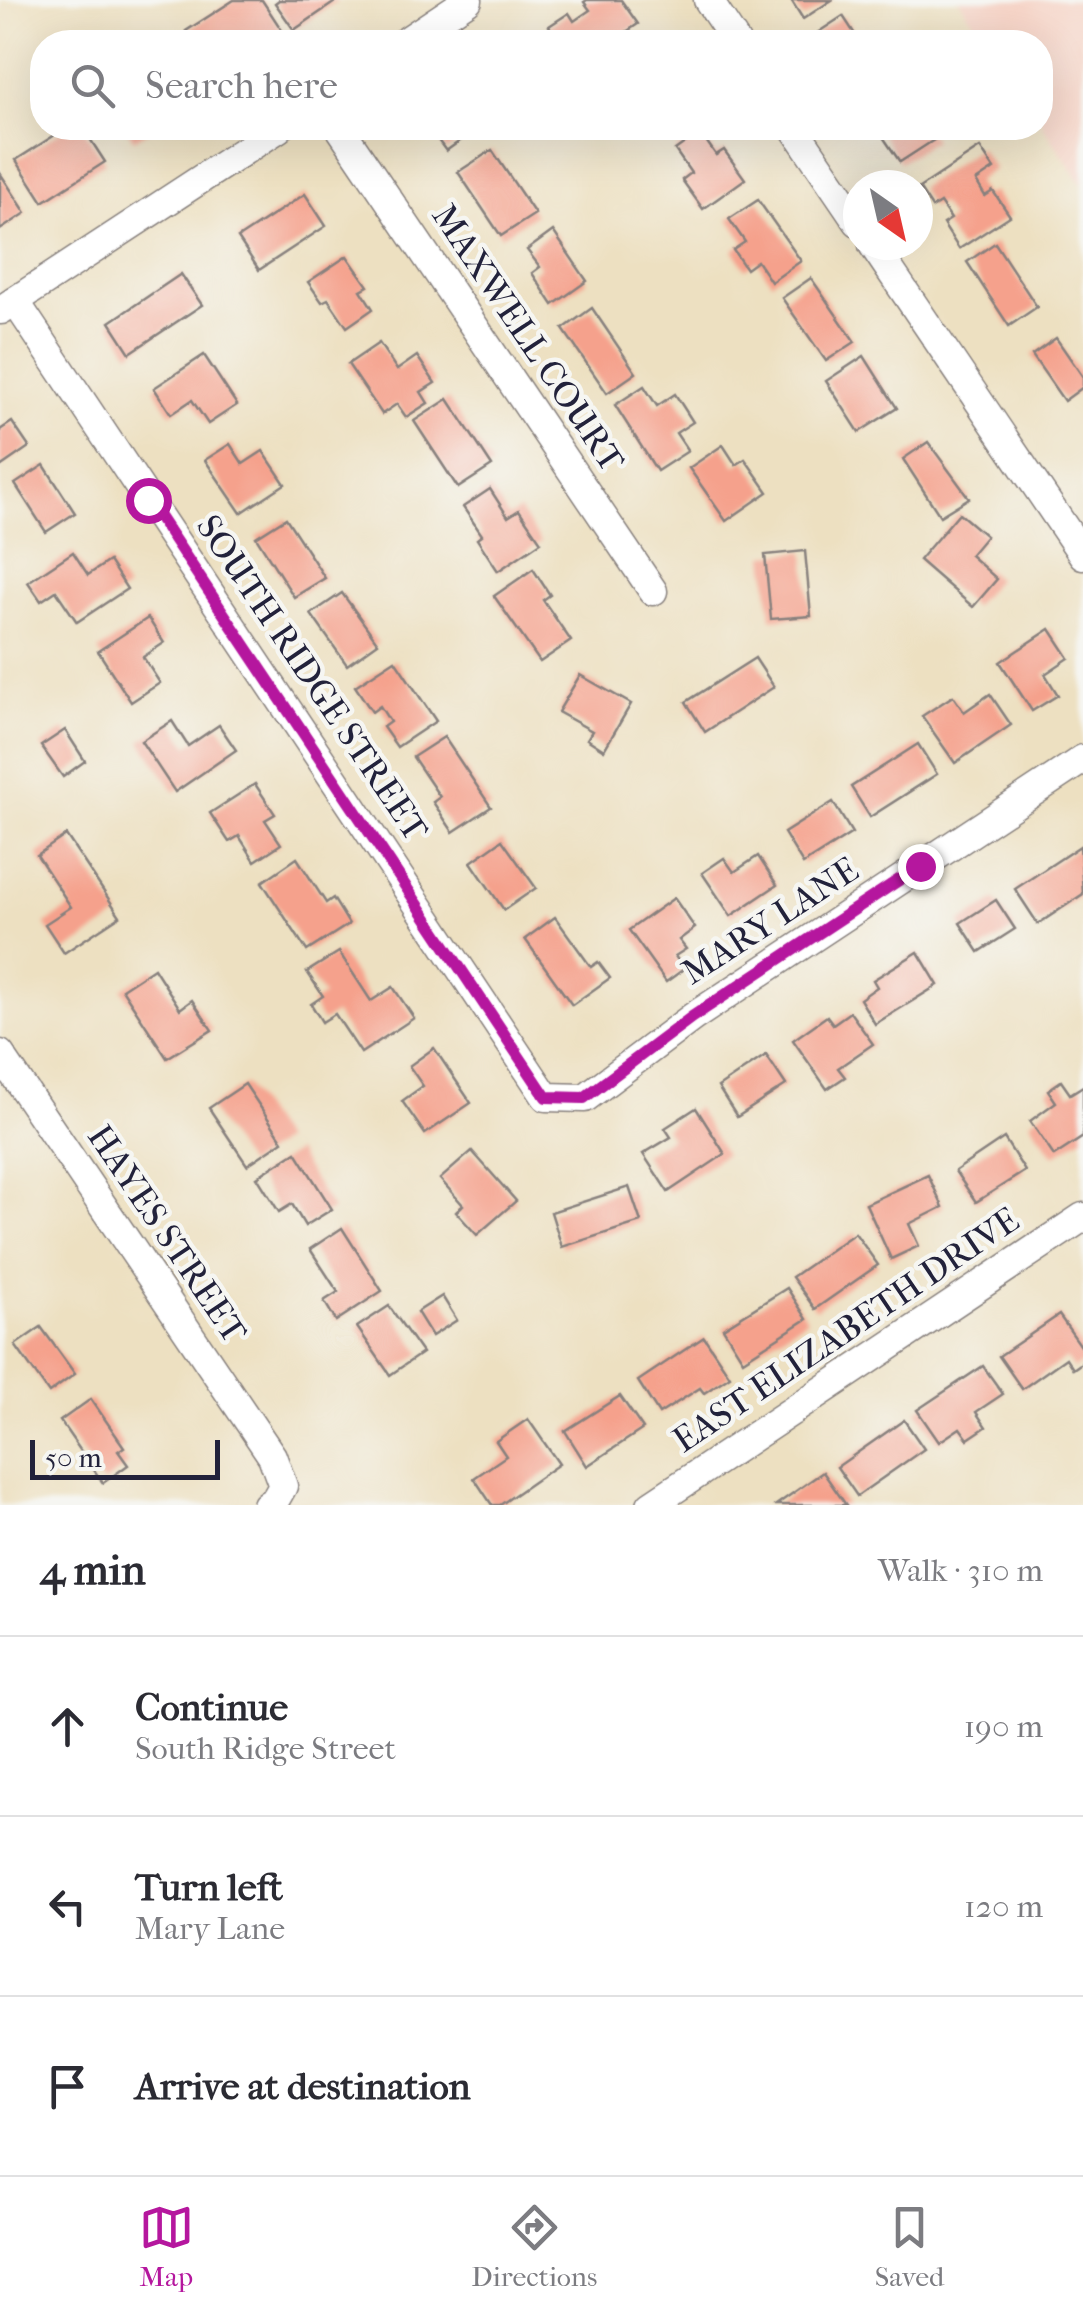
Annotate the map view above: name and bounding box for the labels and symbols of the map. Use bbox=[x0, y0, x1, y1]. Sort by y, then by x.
north arrow bbox=[843, 170, 933, 260]
street label: MAXWELL COURT bbox=[423, 197, 633, 480]
route start bbox=[126, 478, 172, 524]
street label: SOUTH RIDGE STREET bbox=[188, 507, 437, 849]
route end bbox=[898, 844, 944, 890]
street label: MARY LANE bbox=[674, 849, 866, 993]
street label: HAYES STREET bbox=[79, 1117, 255, 1351]
street label: EAST ELIZABETH DRIVE bbox=[665, 1199, 1027, 1461]
scale bar bbox=[30, 1435, 220, 1480]

